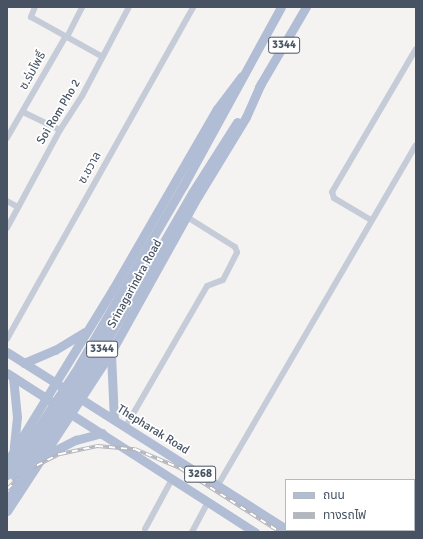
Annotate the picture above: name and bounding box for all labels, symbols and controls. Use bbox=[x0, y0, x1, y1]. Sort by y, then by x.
road number: 3344 bbox=[268, 36, 300, 54]
street label: ซ.ร่มโพธิ์ bbox=[17, 49, 49, 93]
street label: Soi Rom Pho 2 bbox=[34, 77, 84, 147]
street label: ซ.ชวาล bbox=[75, 150, 105, 186]
street label: Srinagarindra Road bbox=[105, 237, 165, 331]
road number: 3344 bbox=[86, 340, 118, 358]
street label: Thepharak Road bbox=[114, 402, 192, 458]
road number: 3268 bbox=[184, 465, 216, 483]
legend bbox=[285, 479, 415, 531]
text: ถนน bbox=[323, 488, 345, 503]
text: ทางรถไฟ bbox=[323, 508, 366, 523]

